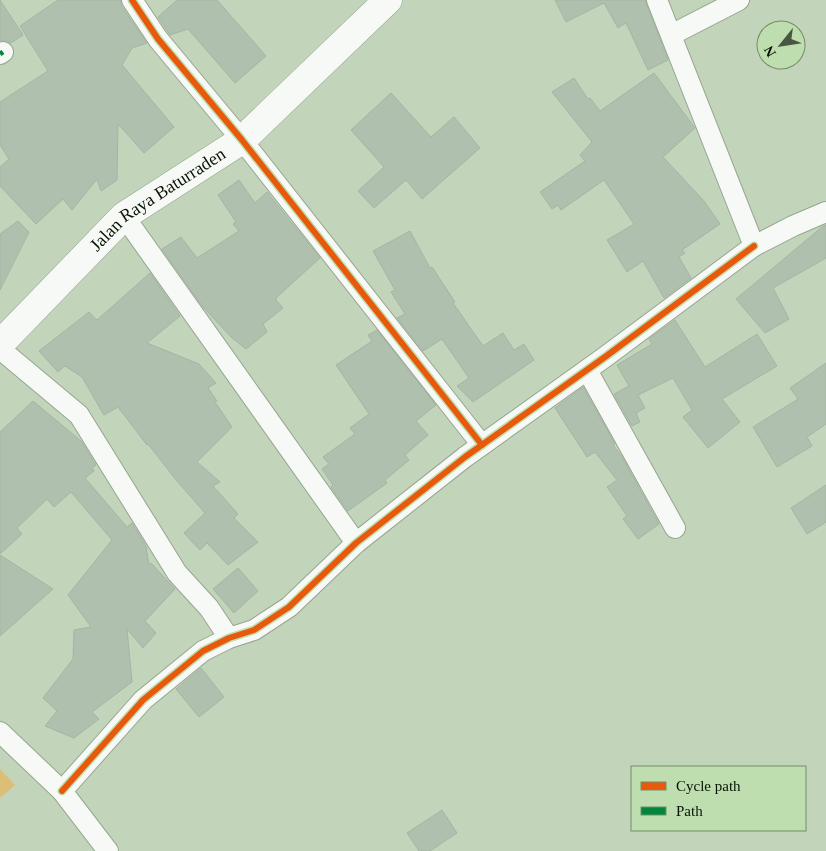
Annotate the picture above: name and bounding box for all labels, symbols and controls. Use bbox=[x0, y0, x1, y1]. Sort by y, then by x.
north arrow bbox=[756, 20, 806, 70]
text: N bbox=[761, 43, 779, 59]
street label: Jalan Raya Baturraden bbox=[86, 144, 229, 255]
legend bbox=[631, 766, 806, 831]
text: Cycle path bbox=[676, 778, 741, 794]
text: Path bbox=[676, 803, 703, 819]

